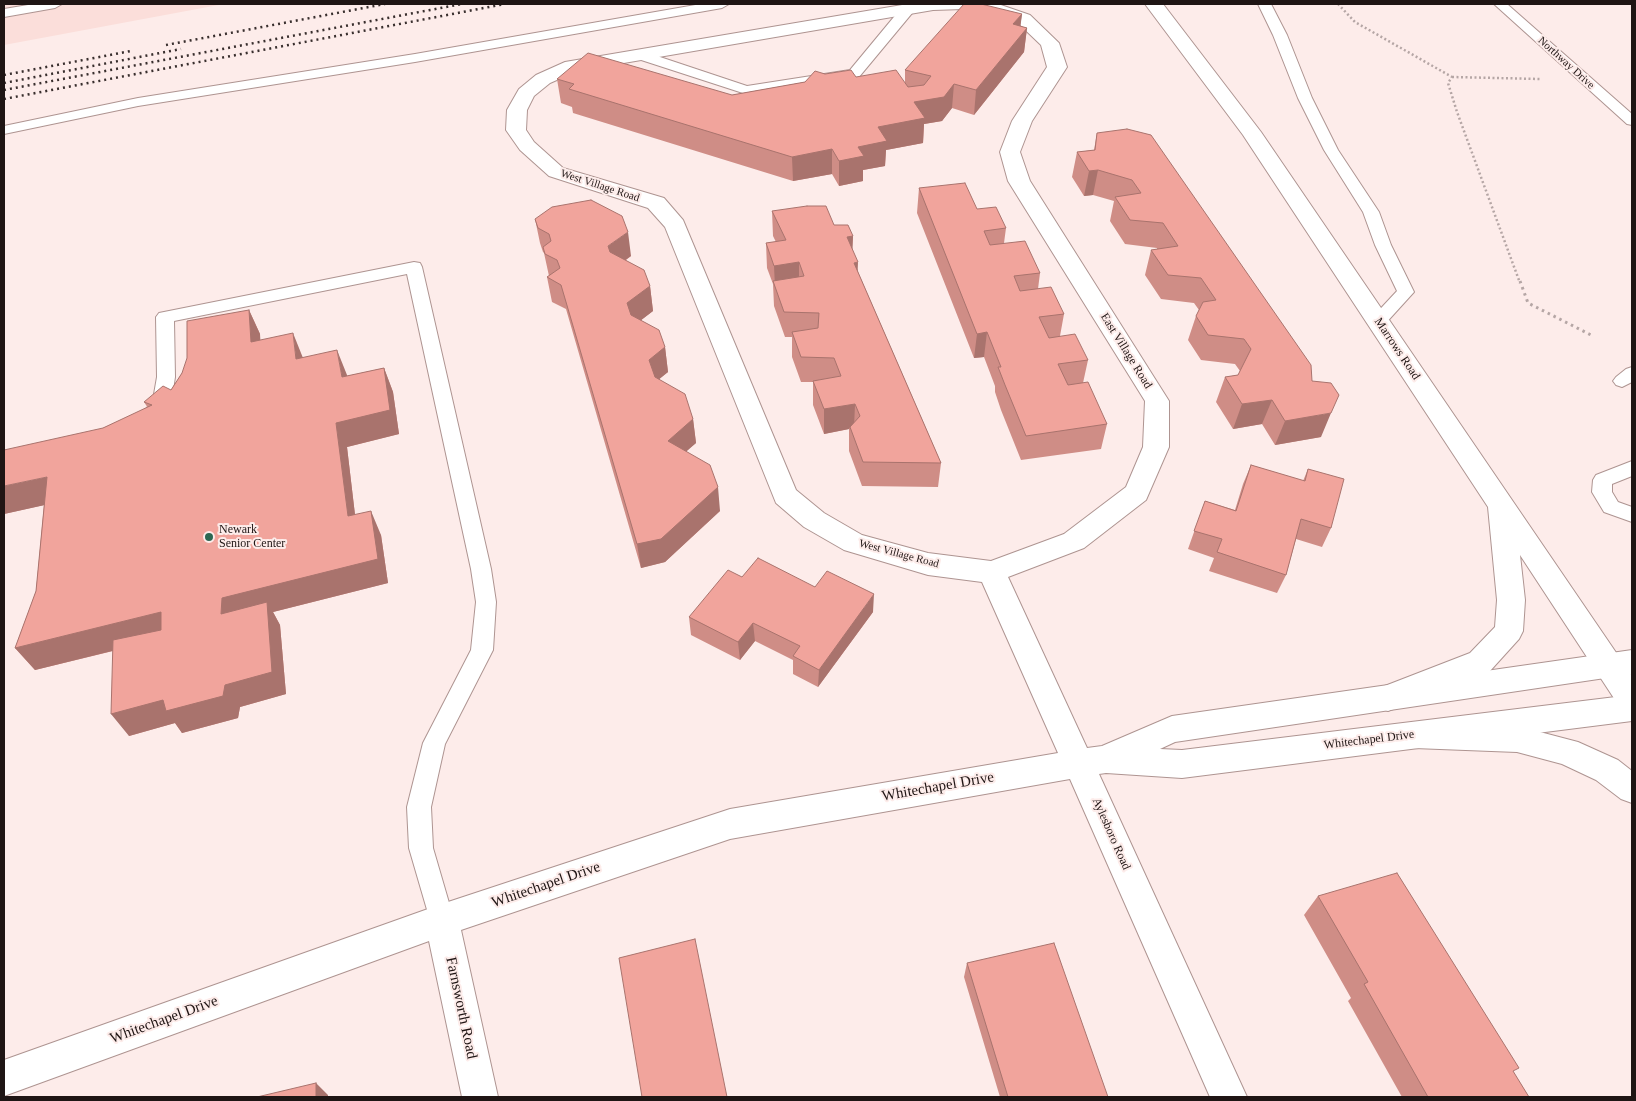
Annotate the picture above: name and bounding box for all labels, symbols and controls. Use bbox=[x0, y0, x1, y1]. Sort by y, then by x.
street label: Northway Drive bbox=[1535, 34, 1597, 92]
street label: West Village Road bbox=[559, 167, 641, 205]
street label: East Village Road bbox=[1097, 310, 1155, 392]
street label: Marrows Road bbox=[1371, 315, 1423, 383]
place label: Newark Senior Center bbox=[219, 523, 285, 551]
marker: Newark Senior Center bbox=[203, 531, 215, 543]
street label: West Village Road bbox=[858, 537, 940, 571]
street label: Whitechapel Drive bbox=[1323, 727, 1415, 753]
street label: Whitechapel Drive bbox=[880, 768, 996, 806]
street label: Aylesboro Road bbox=[1089, 796, 1133, 872]
street label: Whitechapel Drive bbox=[489, 858, 603, 912]
street label: Farnsworth Road bbox=[441, 955, 481, 1061]
street label: Whitechapel Drive bbox=[108, 992, 220, 1048]

